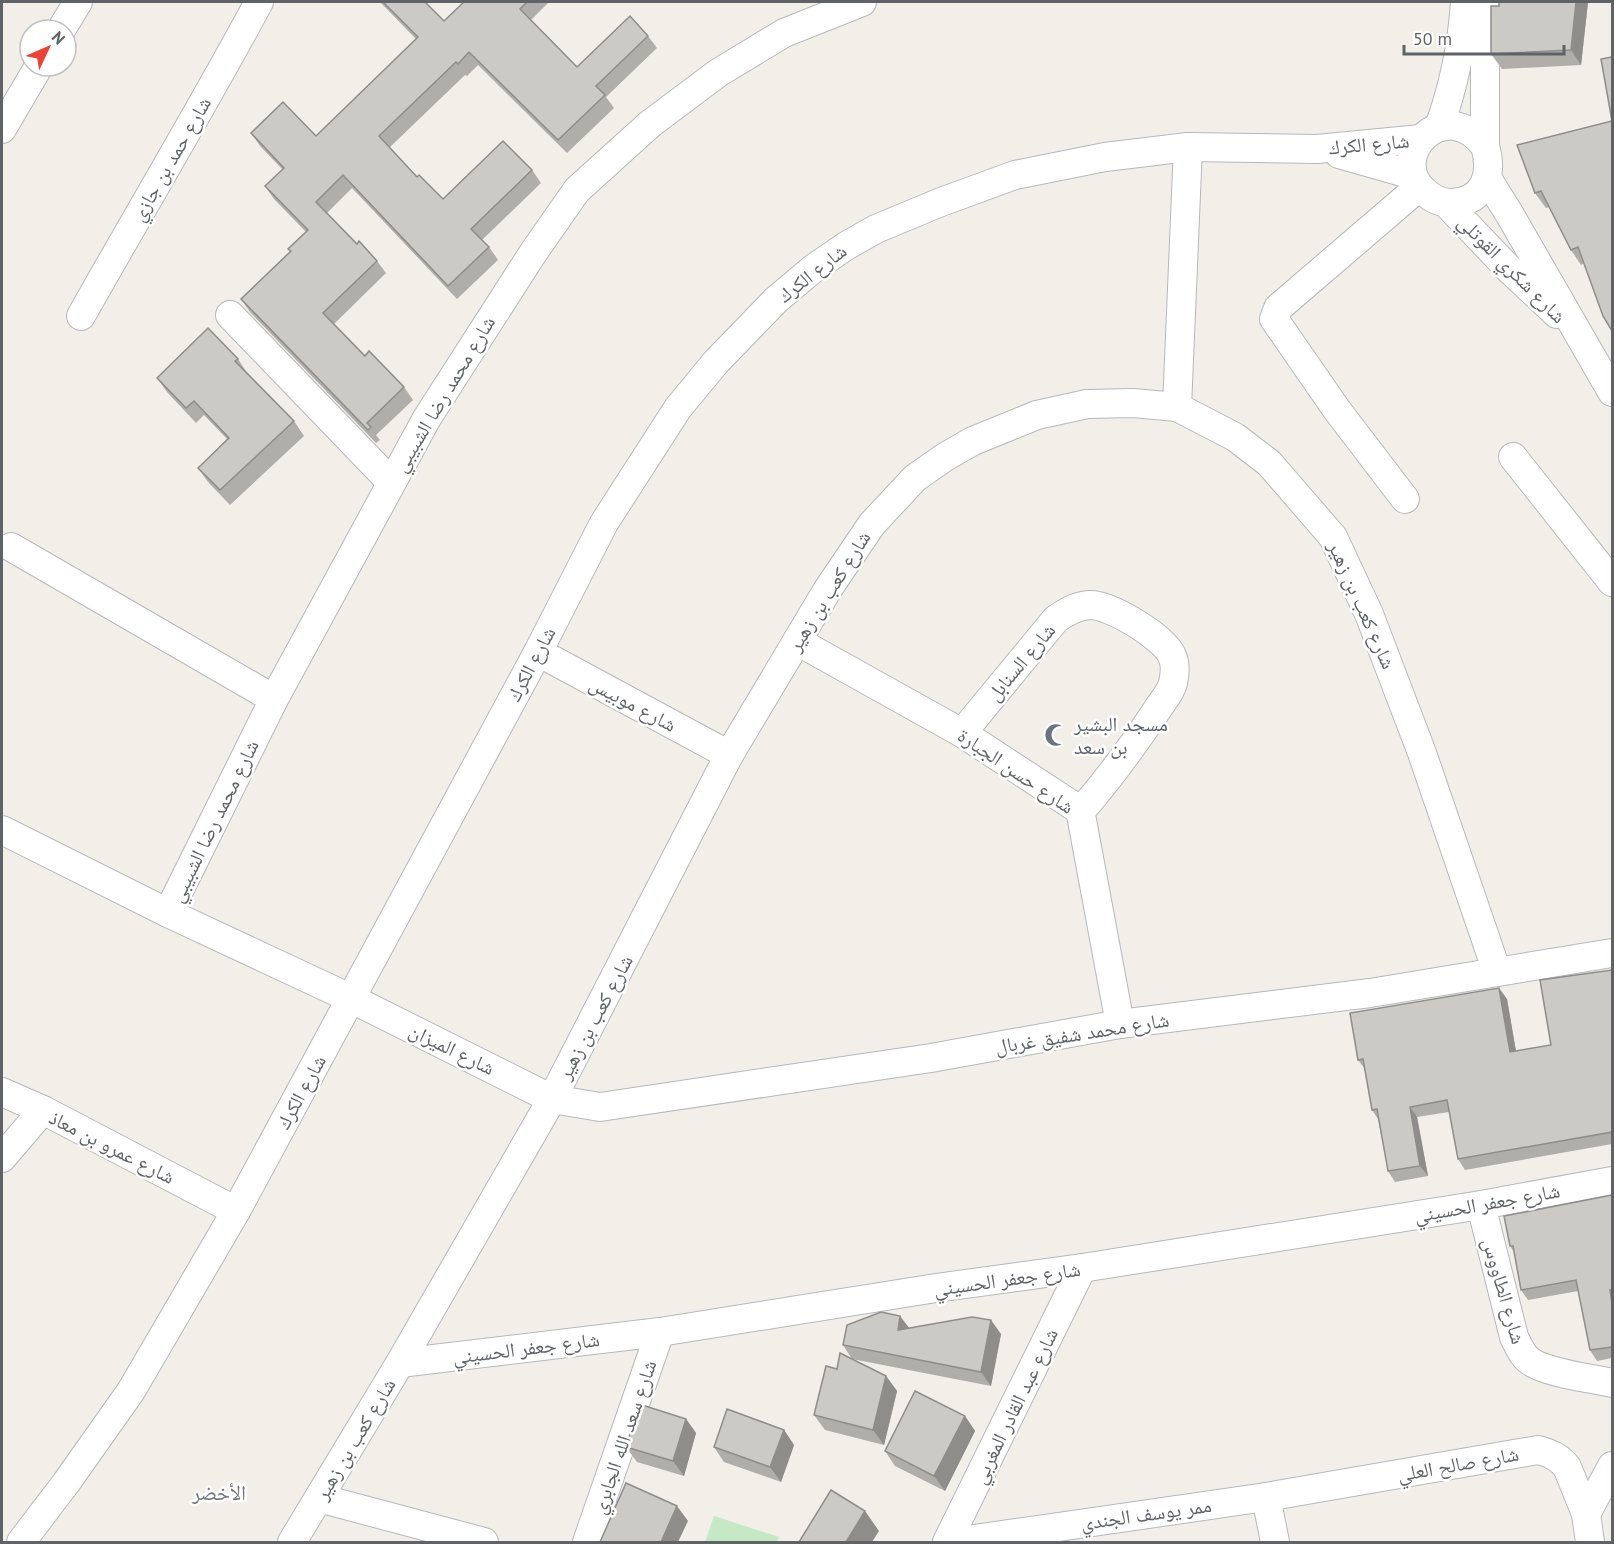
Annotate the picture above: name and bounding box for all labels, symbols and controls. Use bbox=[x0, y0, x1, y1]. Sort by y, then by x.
north arrow bbox=[18, 18, 78, 78]
scale bar bbox=[1404, 18, 1564, 56]
text: N bbox=[48, 27, 70, 48]
text: 50 m bbox=[1413, 27, 1452, 50]
street label: شارع حمد بن جازي bbox=[125, 92, 220, 227]
street label: شارع الكرك bbox=[1328, 128, 1410, 160]
street label: شارع شكري القوتلي bbox=[1450, 209, 1572, 331]
street label: شارع الكرك bbox=[772, 238, 852, 308]
street label: شارع محمد رضا الشبيبي bbox=[387, 311, 504, 478]
street label: شارع كعب بن زهير bbox=[781, 526, 876, 657]
street label: شارع كعب بن زهير bbox=[1322, 536, 1402, 673]
street label: شارع السنابل bbox=[981, 618, 1061, 706]
street label: شارع الكرك bbox=[501, 622, 561, 706]
street label: شارع موبيس bbox=[585, 670, 681, 738]
place label: مسجد البشير بن سعد bbox=[1073, 711, 1168, 760]
street label: شارع حسن الجبارة bbox=[953, 722, 1079, 820]
mosque icon: مسجد البشير بن سعد bbox=[1043, 722, 1069, 748]
street label: شارع محمد رضا الشبيبي bbox=[163, 735, 267, 908]
street label: شارع كعب بن زهير bbox=[551, 950, 639, 1085]
street label: شارع محمد شفيق غربال bbox=[993, 1006, 1171, 1060]
street label: شارع الميزان bbox=[405, 1017, 499, 1081]
street label: شارع الكرك bbox=[270, 1050, 332, 1134]
street label: شارع عمرو بن معاذ bbox=[45, 1104, 179, 1190]
street label: شارع جعفر الحسيني bbox=[1412, 1177, 1563, 1232]
street label: شارع الطاووس bbox=[1476, 1235, 1532, 1347]
street label: شارع جعفر الحسيني bbox=[932, 1256, 1082, 1305]
street label: شارع عبد القادر المغربي bbox=[966, 1324, 1067, 1490]
street label: شارع جعفر الحسيني bbox=[451, 1326, 601, 1373]
street label: شارع سعد الله الجابري bbox=[585, 1357, 665, 1518]
street label: شارع كعب بن زهير bbox=[308, 1373, 402, 1505]
street label: شارع صالح العلي bbox=[1395, 1441, 1521, 1491]
district label: الأخضر bbox=[191, 1479, 246, 1506]
street label: ممر يوسف الجندي bbox=[1079, 1492, 1214, 1539]

